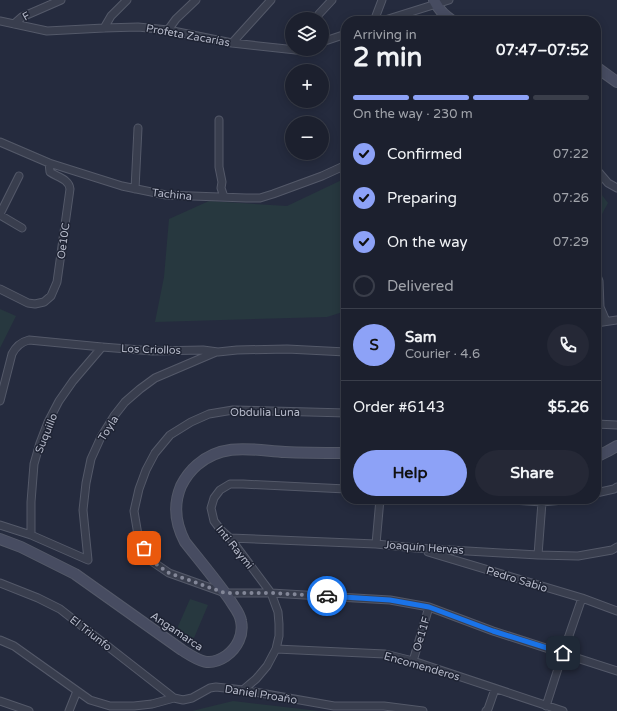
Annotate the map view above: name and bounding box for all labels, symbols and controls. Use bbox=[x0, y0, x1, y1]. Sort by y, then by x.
street label: F bbox=[20, 9, 33, 24]
map controls bbox=[285, 12, 329, 160]
button: layers bbox=[285, 12, 329, 56]
street label: Profeta Zacarías bbox=[145, 22, 231, 49]
text: Arriving in bbox=[353, 27, 417, 43]
text: 07:47–07:52 bbox=[496, 41, 589, 59]
text: 2 min bbox=[353, 42, 422, 73]
button: + bbox=[285, 64, 329, 108]
text: On the way · 230 m bbox=[353, 106, 473, 122]
button: − bbox=[285, 116, 329, 160]
icon: check bbox=[353, 143, 375, 165]
text: Confirmed bbox=[387, 145, 462, 163]
text: 07:22 bbox=[553, 146, 589, 162]
street label: Tachina bbox=[151, 186, 193, 203]
icon: check bbox=[353, 187, 375, 209]
text: Preparing bbox=[387, 189, 457, 207]
text: 07:26 bbox=[553, 190, 589, 206]
street label: Oe10C bbox=[55, 222, 73, 260]
icon: check bbox=[353, 231, 375, 253]
text: On the way bbox=[387, 233, 467, 251]
text: 07:29 bbox=[553, 234, 589, 250]
text: Delivered bbox=[387, 277, 454, 295]
button: phone bbox=[547, 324, 589, 366]
text: Sam bbox=[405, 328, 436, 346]
text: S bbox=[369, 336, 379, 354]
street label: Los Criollos bbox=[121, 342, 181, 357]
text: Courier · 4.6 bbox=[405, 346, 480, 362]
text: Order #6143 bbox=[353, 398, 445, 416]
text: $5.26 bbox=[548, 398, 589, 416]
street label: Obdulia Luna bbox=[230, 406, 300, 419]
street label: Suquillo bbox=[33, 411, 60, 455]
street label: Toyla bbox=[96, 413, 121, 443]
button: Help bbox=[353, 450, 467, 496]
button: Share bbox=[475, 450, 589, 496]
street label: Inti Raymi bbox=[213, 523, 256, 572]
pin bbox=[127, 531, 161, 565]
icon: bag bbox=[133, 537, 155, 559]
street label: Joaquín Hervas bbox=[384, 538, 464, 557]
street label: Pedro Sabio bbox=[485, 564, 549, 595]
courier bbox=[307, 576, 347, 616]
icon: car bbox=[316, 585, 338, 607]
street label: Angamarca bbox=[148, 609, 205, 654]
street label: El Triunfo bbox=[67, 613, 114, 654]
street label: Oe11F bbox=[410, 615, 433, 653]
pin bbox=[546, 636, 580, 670]
icon: home bbox=[552, 642, 574, 664]
street label: Encomenderos bbox=[382, 649, 461, 684]
street label: Daniel Proaño bbox=[224, 682, 298, 707]

